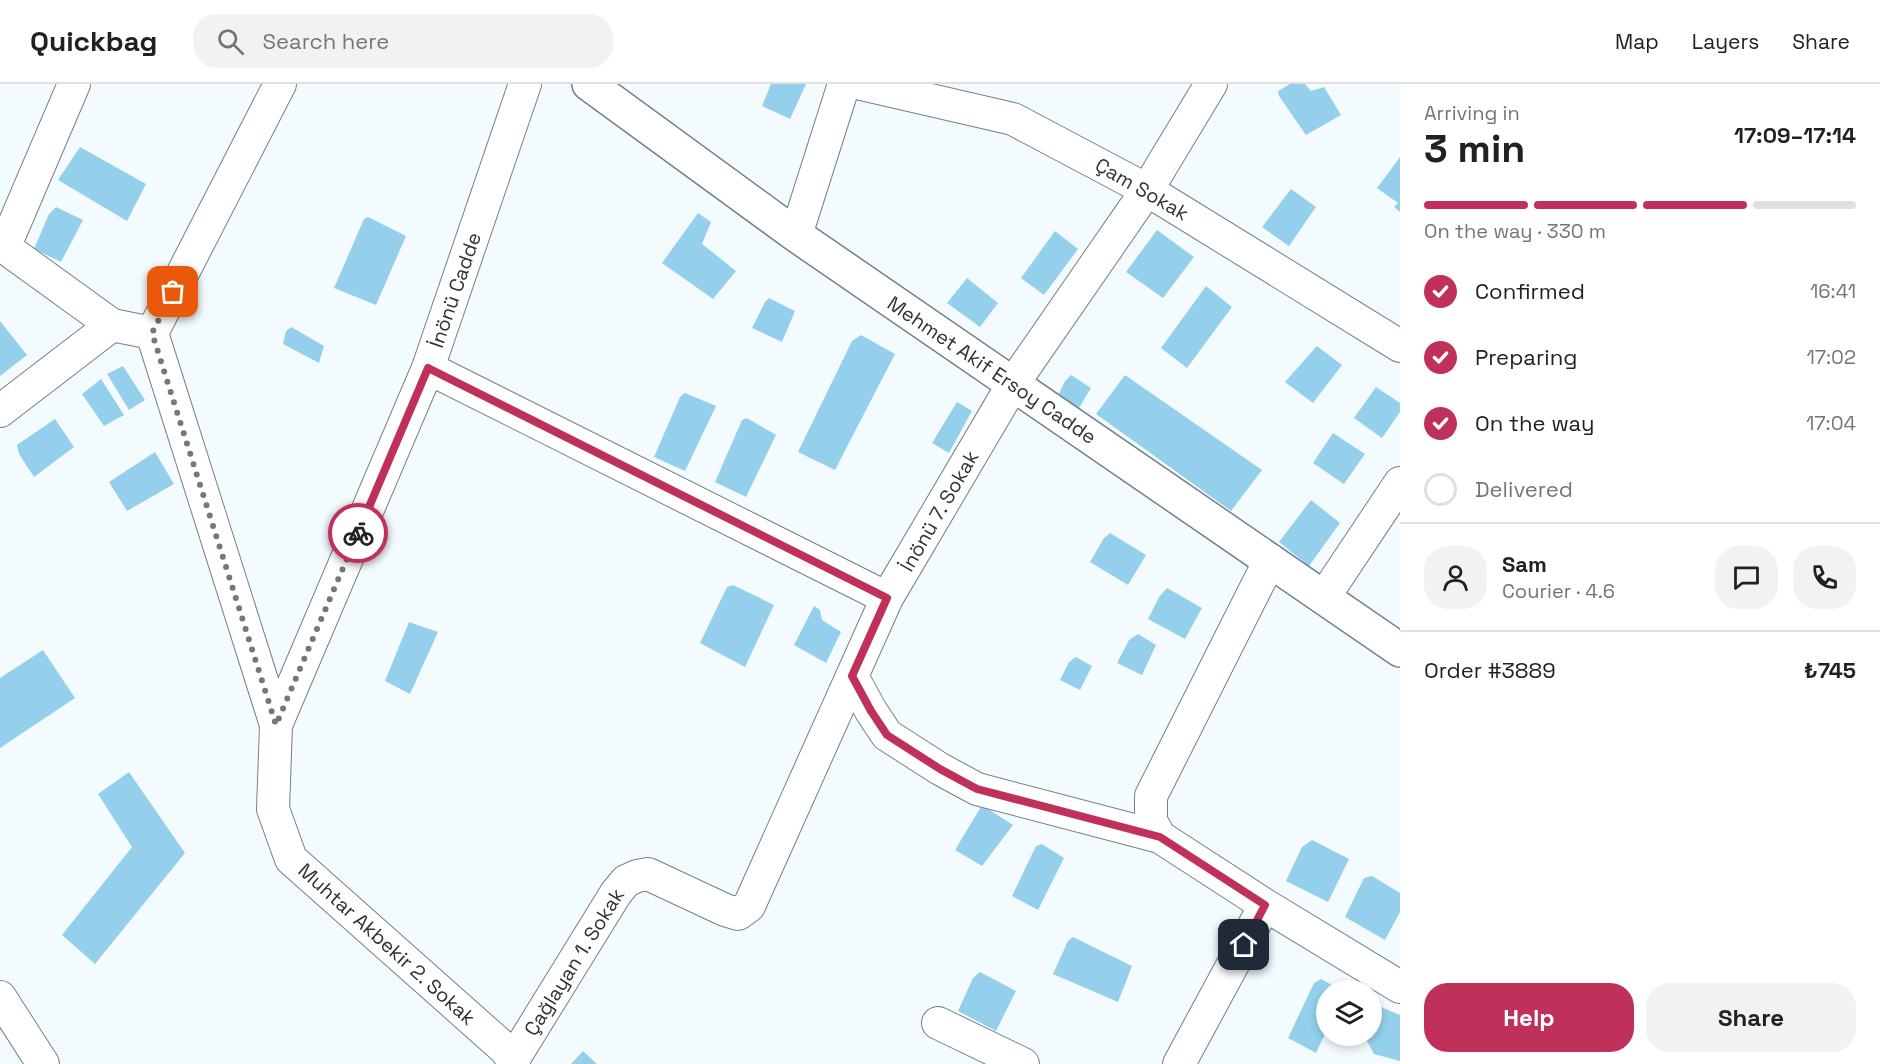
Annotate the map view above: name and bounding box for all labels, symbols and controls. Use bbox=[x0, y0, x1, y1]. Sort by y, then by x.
search box bbox=[193, 14, 613, 68]
text: Quickbag bbox=[30, 23, 157, 59]
icon: search bbox=[214, 25, 247, 58]
text: Search here bbox=[262, 27, 389, 55]
text: Map bbox=[1615, 28, 1659, 55]
text: Layers bbox=[1692, 28, 1759, 55]
text: Share bbox=[1792, 28, 1850, 55]
text: Arriving in bbox=[1424, 100, 1520, 126]
text: 17:09–17:14 bbox=[1734, 121, 1856, 149]
text: 3 min bbox=[1424, 124, 1525, 173]
street label: Çam Sokak bbox=[1090, 152, 1194, 226]
text: On the way · 330 m bbox=[1424, 218, 1606, 244]
street label: İnönü Cadde bbox=[423, 229, 487, 351]
pin bbox=[147, 266, 198, 317]
icon: bag bbox=[156, 275, 189, 308]
icon: check bbox=[1424, 275, 1457, 308]
text: Confirmed bbox=[1475, 277, 1585, 305]
text: 16:41 bbox=[1810, 278, 1856, 304]
street label: Mehmet Akif Ersoy Cadde bbox=[882, 290, 1102, 450]
icon: check bbox=[1424, 341, 1457, 374]
text: Preparing bbox=[1475, 343, 1577, 371]
text: 17:02 bbox=[1806, 344, 1856, 370]
icon: check bbox=[1424, 407, 1457, 440]
text: On the way bbox=[1475, 409, 1594, 437]
text: 17:04 bbox=[1806, 410, 1856, 436]
street label: İnönü 7. Sokak bbox=[894, 445, 984, 576]
text: Delivered bbox=[1475, 475, 1573, 503]
courier bbox=[328, 503, 388, 563]
icon: bike bbox=[342, 517, 375, 550]
button: person bbox=[1424, 546, 1487, 609]
button: chat bbox=[1715, 546, 1778, 609]
button: phone bbox=[1793, 546, 1856, 609]
text: Sam bbox=[1502, 550, 1547, 578]
text: Courier · 4.6 bbox=[1502, 578, 1615, 604]
text: Order #3889 bbox=[1424, 656, 1556, 684]
text: ₺745 bbox=[1804, 656, 1856, 684]
street label: Muhtar Akbekir 2. Sokak bbox=[293, 857, 481, 1031]
street label: Çağlayan 1. Sokak bbox=[518, 883, 630, 1041]
pin bbox=[1218, 919, 1269, 970]
icon: home bbox=[1227, 928, 1260, 961]
map controls bbox=[1316, 980, 1382, 1046]
button: layers bbox=[1316, 980, 1382, 1046]
button: Help bbox=[1424, 983, 1634, 1052]
button: Share bbox=[1646, 983, 1856, 1052]

